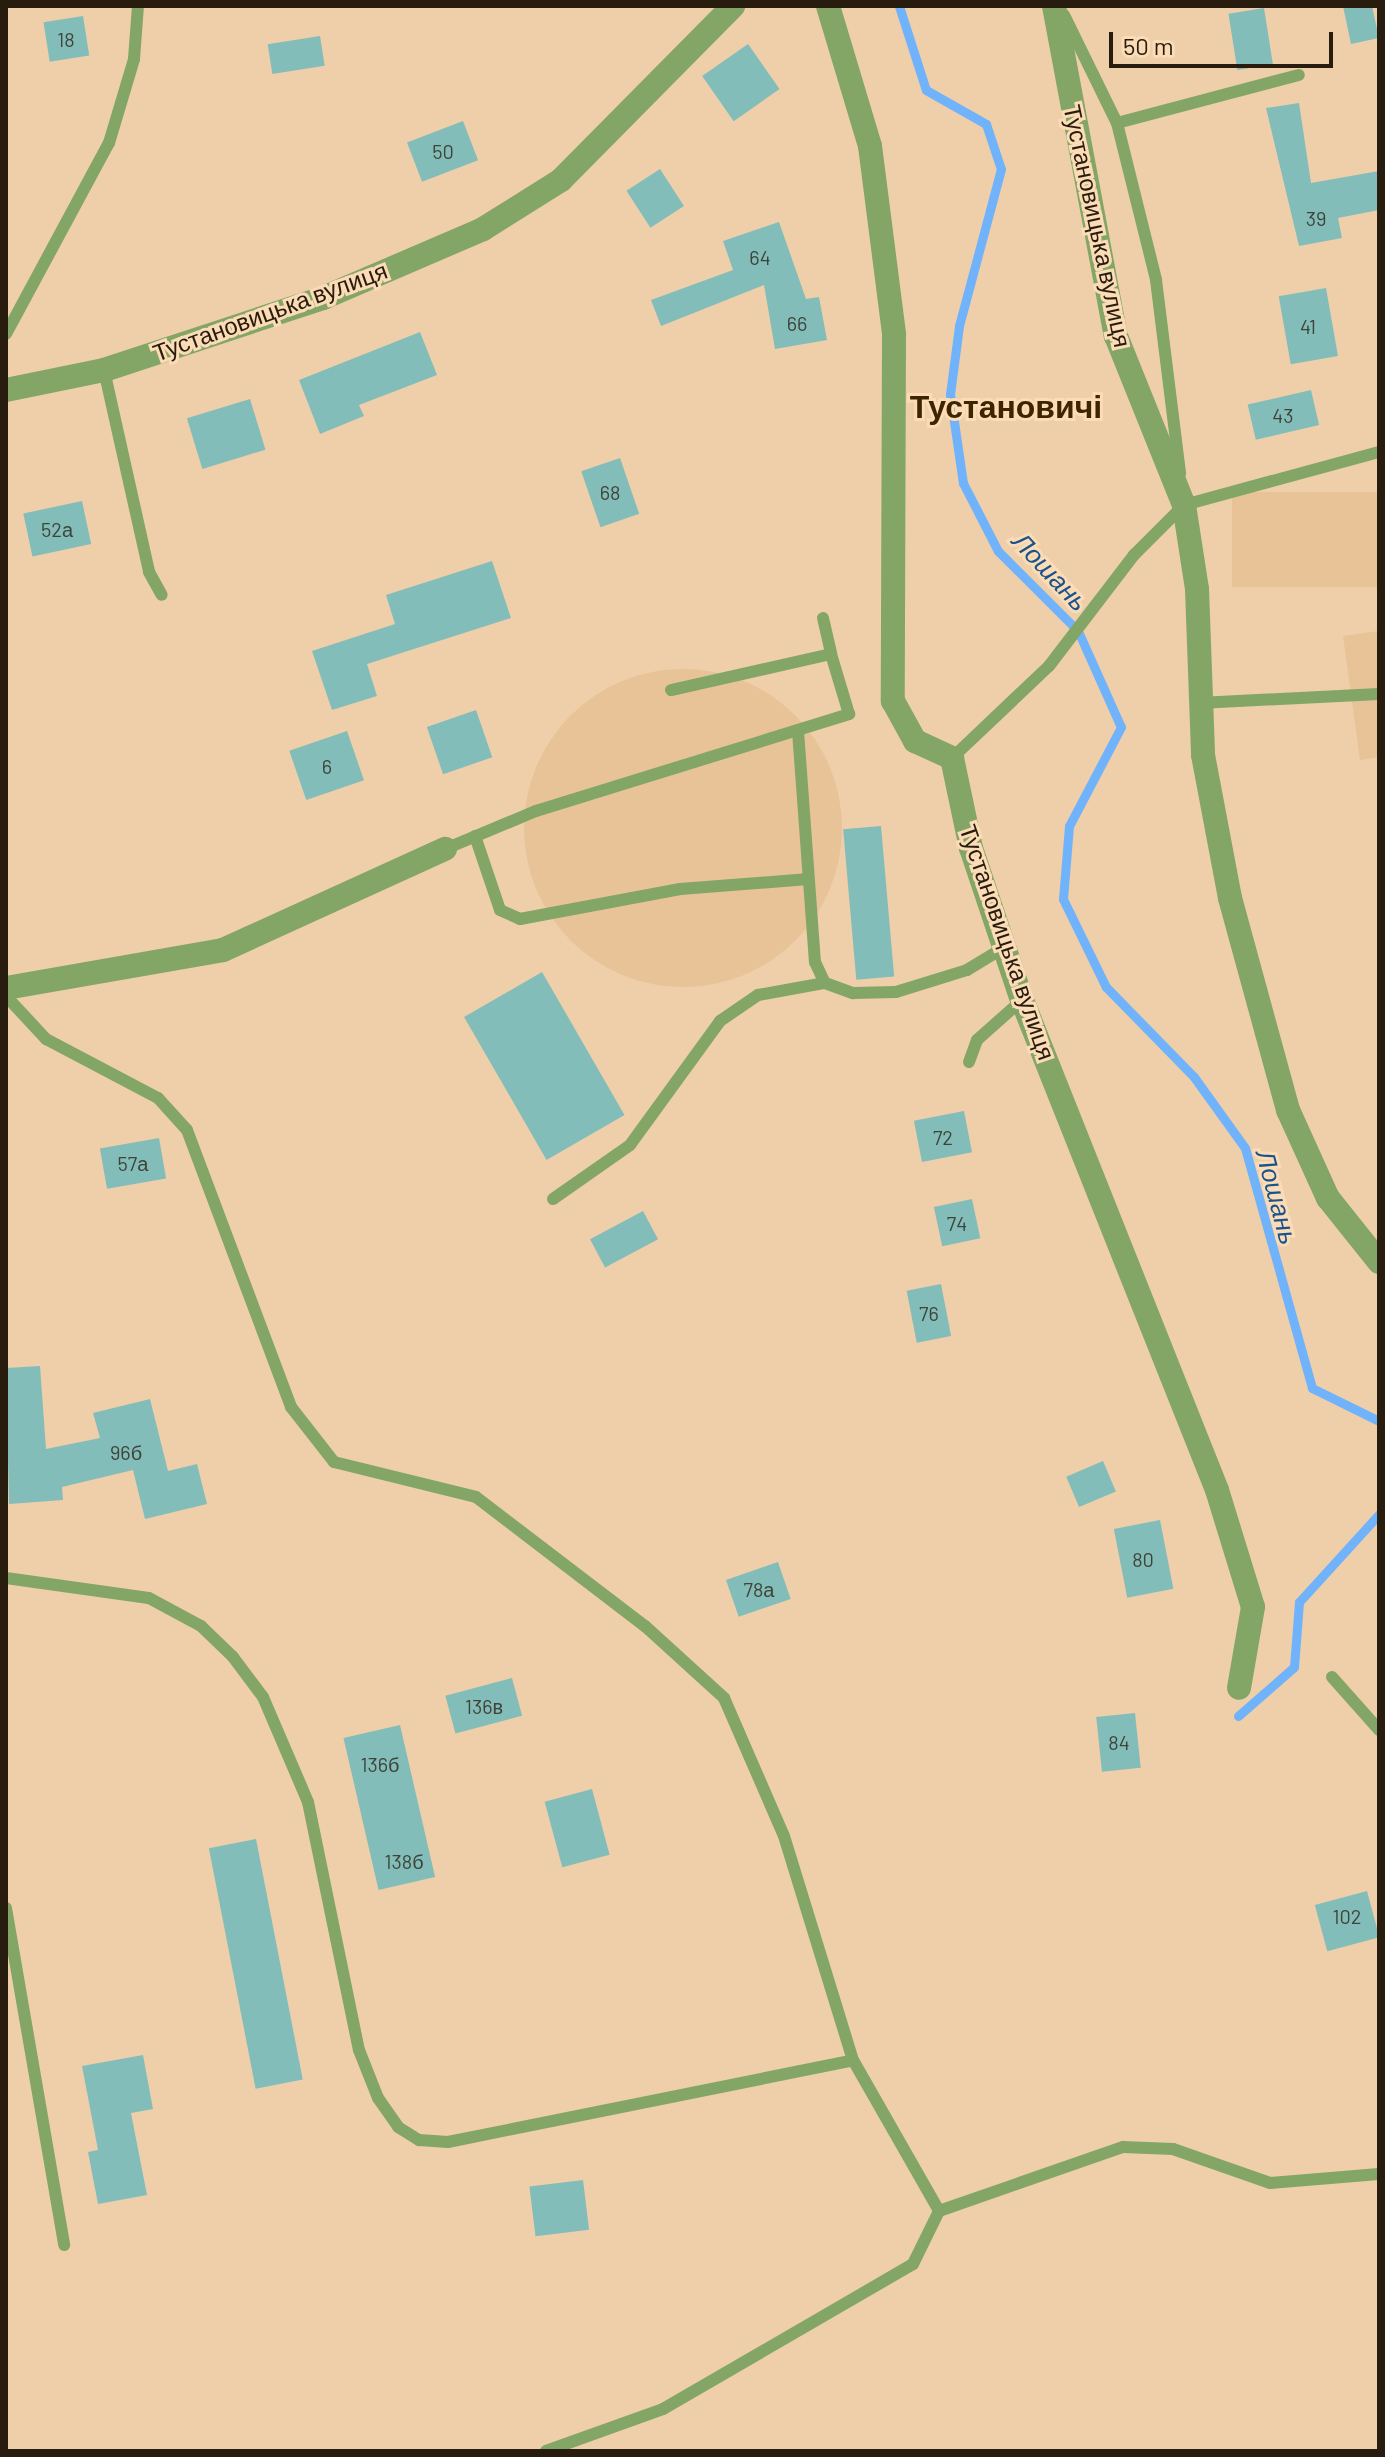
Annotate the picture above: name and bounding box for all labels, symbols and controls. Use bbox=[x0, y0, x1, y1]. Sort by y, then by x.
scale bar bbox=[1113, 16, 1337, 66]
house number: 18 bbox=[57, 27, 75, 51]
text: 50 m bbox=[1123, 31, 1174, 60]
street label: Тустановицька вулиця bbox=[1058, 102, 1138, 350]
house number: 50 bbox=[432, 139, 454, 163]
house number: 39 bbox=[1306, 206, 1326, 230]
house number: 64 bbox=[749, 245, 771, 269]
street label: Тустановицька вулиця bbox=[149, 255, 391, 367]
house number: 66 bbox=[787, 311, 807, 335]
house number: 41 bbox=[1300, 314, 1316, 338]
district label: Тустановичі bbox=[910, 386, 1102, 424]
house number: 43 bbox=[1272, 403, 1294, 427]
house number: 68 bbox=[600, 480, 620, 504]
house number: 52а bbox=[41, 517, 73, 541]
water label: Лошань bbox=[1007, 525, 1095, 617]
house number: 6 bbox=[322, 754, 332, 778]
street label: Тустановицька вулиця bbox=[954, 820, 1062, 1064]
house number: 72 bbox=[933, 1125, 953, 1149]
water label: Лошань bbox=[1250, 1146, 1306, 1248]
house number: 57а bbox=[118, 1151, 148, 1175]
house number: 74 bbox=[947, 1211, 967, 1235]
house number: 76 bbox=[919, 1301, 939, 1325]
house number: 96б bbox=[110, 1440, 142, 1464]
house number: 80 bbox=[1132, 1547, 1154, 1571]
house number: 78а bbox=[743, 1577, 775, 1601]
house number: 136в bbox=[465, 1694, 503, 1718]
house number: 84 bbox=[1108, 1730, 1130, 1754]
house number: 136б bbox=[360, 1752, 400, 1776]
house number: 138б bbox=[384, 1849, 424, 1873]
house number: 102 bbox=[1332, 1904, 1362, 1928]

